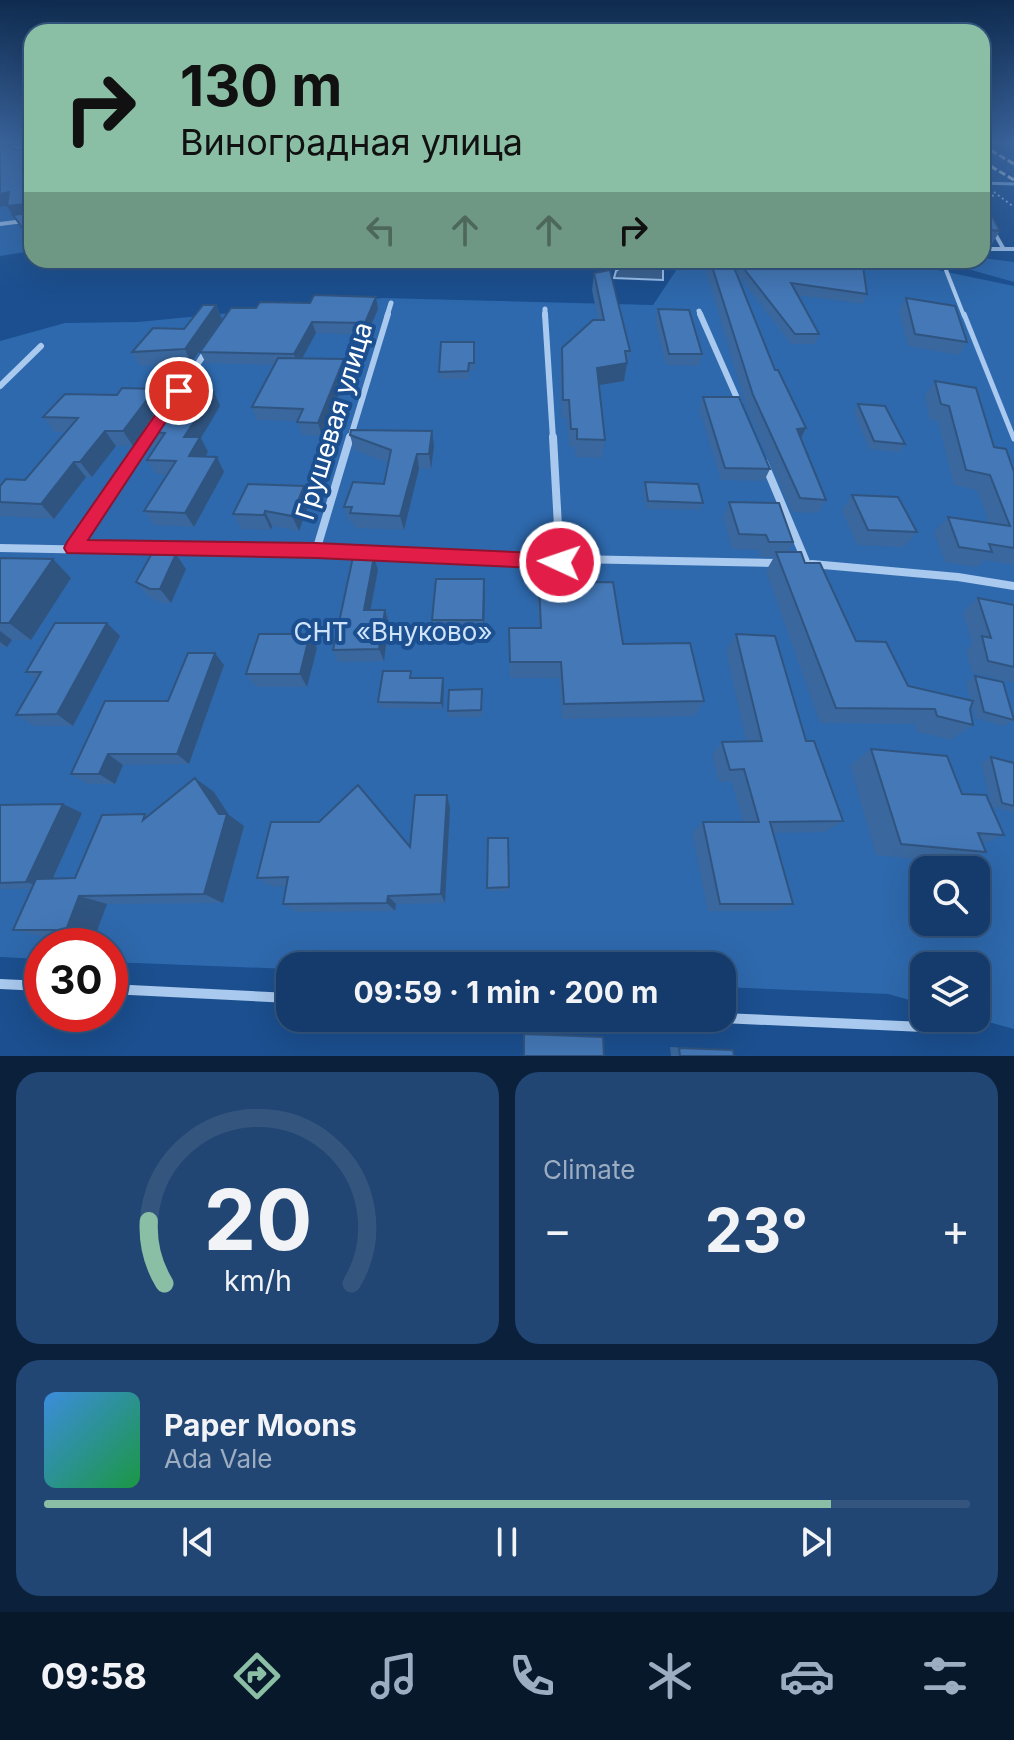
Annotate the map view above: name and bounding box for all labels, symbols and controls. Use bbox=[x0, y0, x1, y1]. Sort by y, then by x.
text: 130 m bbox=[180, 52, 342, 120]
icon: right bbox=[48, 56, 152, 160]
text: Виноградная улица bbox=[180, 120, 523, 164]
icon: left bbox=[359, 208, 403, 252]
icon: ahead bbox=[443, 208, 487, 252]
icon: ahead bbox=[527, 208, 571, 252]
icon: right bbox=[611, 208, 655, 252]
street label: Грушевая улица bbox=[289, 318, 378, 523]
pin bbox=[145, 357, 213, 425]
icon: arrive bbox=[157, 369, 201, 413]
position arrow bbox=[518, 520, 602, 604]
park label: СНТ «Внуково» bbox=[293, 616, 493, 647]
map controls bbox=[910, 856, 990, 1032]
button: search bbox=[910, 856, 990, 936]
speed limit sign: 30 bbox=[24, 928, 128, 1032]
button: layers bbox=[910, 952, 990, 1032]
text: 09:59 · 1 min · 200 m bbox=[354, 974, 658, 1010]
text: Climate bbox=[543, 1154, 635, 1185]
text: 20 bbox=[203, 1169, 312, 1270]
text: 23° bbox=[705, 1194, 808, 1266]
text: − bbox=[543, 1203, 572, 1257]
text: + bbox=[941, 1203, 970, 1257]
text: km/h bbox=[224, 1263, 291, 1298]
text: Paper Moons bbox=[164, 1407, 357, 1443]
text: Ada Vale bbox=[164, 1443, 272, 1474]
icon: previous bbox=[176, 1520, 220, 1564]
icon: pause bbox=[485, 1520, 529, 1564]
icon: next bbox=[794, 1520, 838, 1564]
icon: directions bbox=[229, 1648, 285, 1704]
icon: music bbox=[366, 1648, 422, 1704]
icon: phone bbox=[504, 1648, 560, 1704]
icon: climate bbox=[642, 1648, 698, 1704]
icon: car bbox=[779, 1648, 835, 1704]
icon: filters bbox=[917, 1648, 973, 1704]
text: 09:58 bbox=[41, 1654, 147, 1698]

